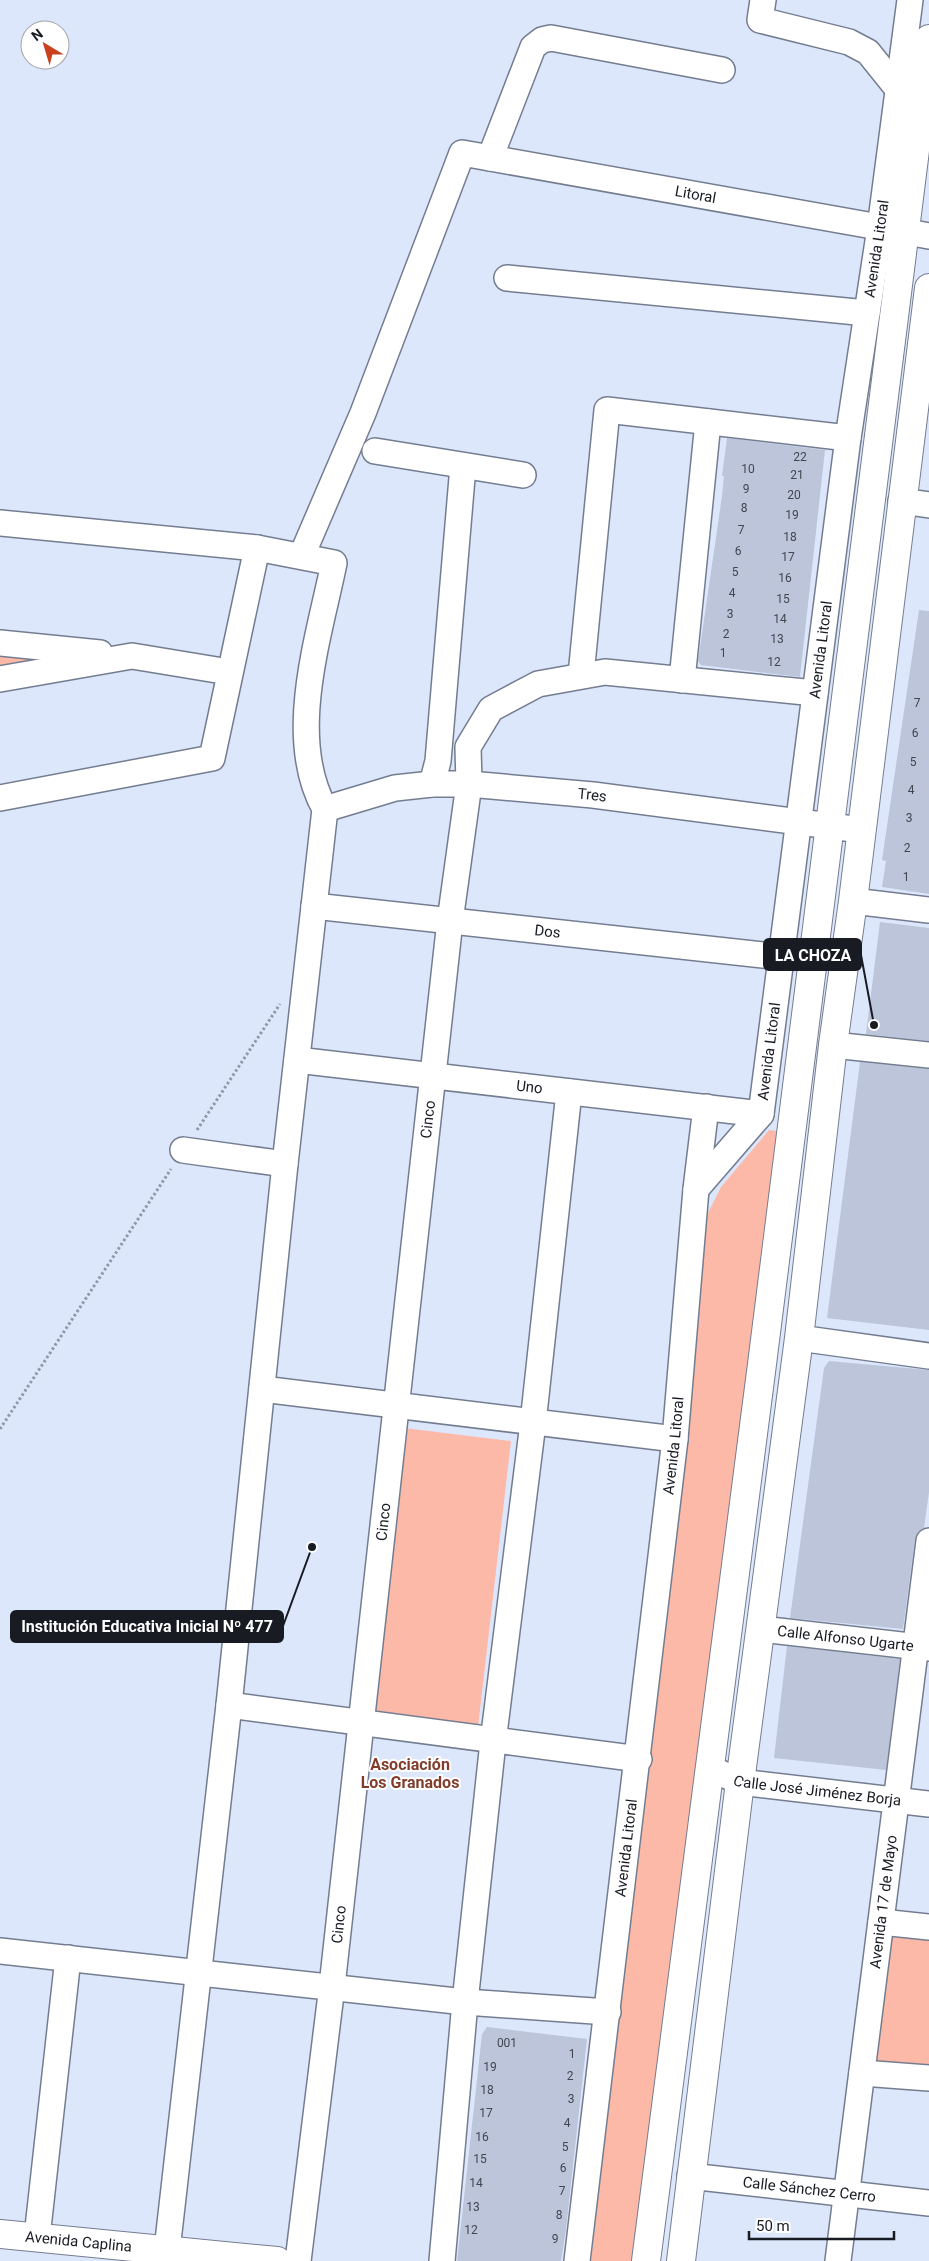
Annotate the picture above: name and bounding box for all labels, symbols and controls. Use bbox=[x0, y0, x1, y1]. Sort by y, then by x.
north arrow bbox=[20, 20, 70, 70]
text: N bbox=[28, 25, 46, 44]
street label: Litoral bbox=[673, 182, 718, 207]
street label: Avenida Litoral bbox=[861, 199, 893, 299]
house number: 22 bbox=[793, 450, 807, 464]
house number: 10 bbox=[741, 462, 755, 476]
house number: 21 bbox=[790, 468, 804, 482]
house number: 9 bbox=[743, 482, 749, 496]
house number: 20 bbox=[787, 488, 801, 502]
house number: 8 bbox=[741, 501, 748, 515]
house number: 19 bbox=[785, 508, 799, 522]
house number: 7 bbox=[738, 523, 745, 537]
house number: 18 bbox=[783, 530, 797, 544]
house number: 6 bbox=[735, 544, 742, 558]
house number: 17 bbox=[781, 550, 795, 564]
house number: 5 bbox=[732, 565, 739, 579]
house number: 16 bbox=[778, 571, 792, 585]
house number: 4 bbox=[729, 586, 736, 600]
house number: 15 bbox=[776, 592, 790, 606]
street label: Avenida Litoral bbox=[806, 600, 836, 700]
house number: 3 bbox=[727, 607, 733, 621]
house number: 14 bbox=[773, 612, 787, 626]
house number: 2 bbox=[723, 627, 730, 641]
house number: 13 bbox=[770, 632, 784, 646]
house number: 1 bbox=[720, 646, 726, 660]
house number: 12 bbox=[767, 655, 781, 669]
house number: 7 bbox=[914, 696, 921, 710]
house number: 6 bbox=[912, 726, 919, 740]
house number: 5 bbox=[910, 755, 917, 769]
house number: 4 bbox=[908, 783, 915, 797]
street label: Tres bbox=[577, 785, 608, 806]
house number: 3 bbox=[906, 811, 912, 825]
house number: 2 bbox=[904, 841, 911, 855]
house number: 1 bbox=[903, 870, 909, 884]
street label: Dos bbox=[534, 921, 562, 942]
callout: LA CHOZA bbox=[764, 939, 861, 970]
text: LA CHOZA bbox=[775, 946, 852, 965]
street label: Avenida Litoral bbox=[754, 1001, 784, 1102]
street label: Uno bbox=[515, 1077, 544, 1098]
street label: Cinco bbox=[417, 1099, 439, 1139]
street label: Avenida Litoral bbox=[659, 1396, 688, 1496]
street label: Cinco bbox=[372, 1502, 394, 1542]
callout: Institución Educativa Inicial Nº 477 bbox=[11, 1611, 283, 1642]
text: Institución Educativa Inicial Nº 477 bbox=[21, 1617, 273, 1636]
street label: Calle Alfonso Ugarte bbox=[776, 1622, 915, 1655]
district label: Asociación Los Granados bbox=[361, 1755, 459, 1792]
street label: Calle José Jiménez Borja bbox=[730, 1771, 902, 1810]
street label: Avenida Litoral bbox=[611, 1798, 641, 1898]
street label: Avenida 17 de Mayo bbox=[866, 1834, 901, 1970]
street label: Cinco bbox=[328, 1905, 350, 1944]
house number: 001 bbox=[497, 2036, 517, 2050]
house number: 1 bbox=[569, 2047, 575, 2061]
house number: 19 bbox=[483, 2060, 497, 2074]
house number: 2 bbox=[567, 2069, 574, 2083]
house number: 18 bbox=[480, 2083, 494, 2097]
house number: 3 bbox=[568, 2092, 574, 2106]
house number: 17 bbox=[479, 2106, 493, 2120]
house number: 4 bbox=[564, 2116, 571, 2130]
house number: 16 bbox=[475, 2130, 489, 2144]
house number: 5 bbox=[562, 2140, 569, 2154]
house number: 15 bbox=[473, 2152, 487, 2166]
house number: 6 bbox=[560, 2161, 567, 2175]
street label: Calle Sánchez Cerro bbox=[742, 2173, 877, 2206]
house number: 14 bbox=[469, 2176, 483, 2190]
house number: 7 bbox=[559, 2184, 566, 2198]
house number: 13 bbox=[466, 2200, 480, 2214]
house number: 8 bbox=[556, 2208, 563, 2222]
scale bar bbox=[749, 2208, 894, 2240]
text: 50 m bbox=[756, 2217, 790, 2235]
house number: 12 bbox=[464, 2223, 478, 2237]
street label: Avenida Caplina bbox=[24, 2228, 133, 2256]
house number: 9 bbox=[552, 2232, 558, 2246]

